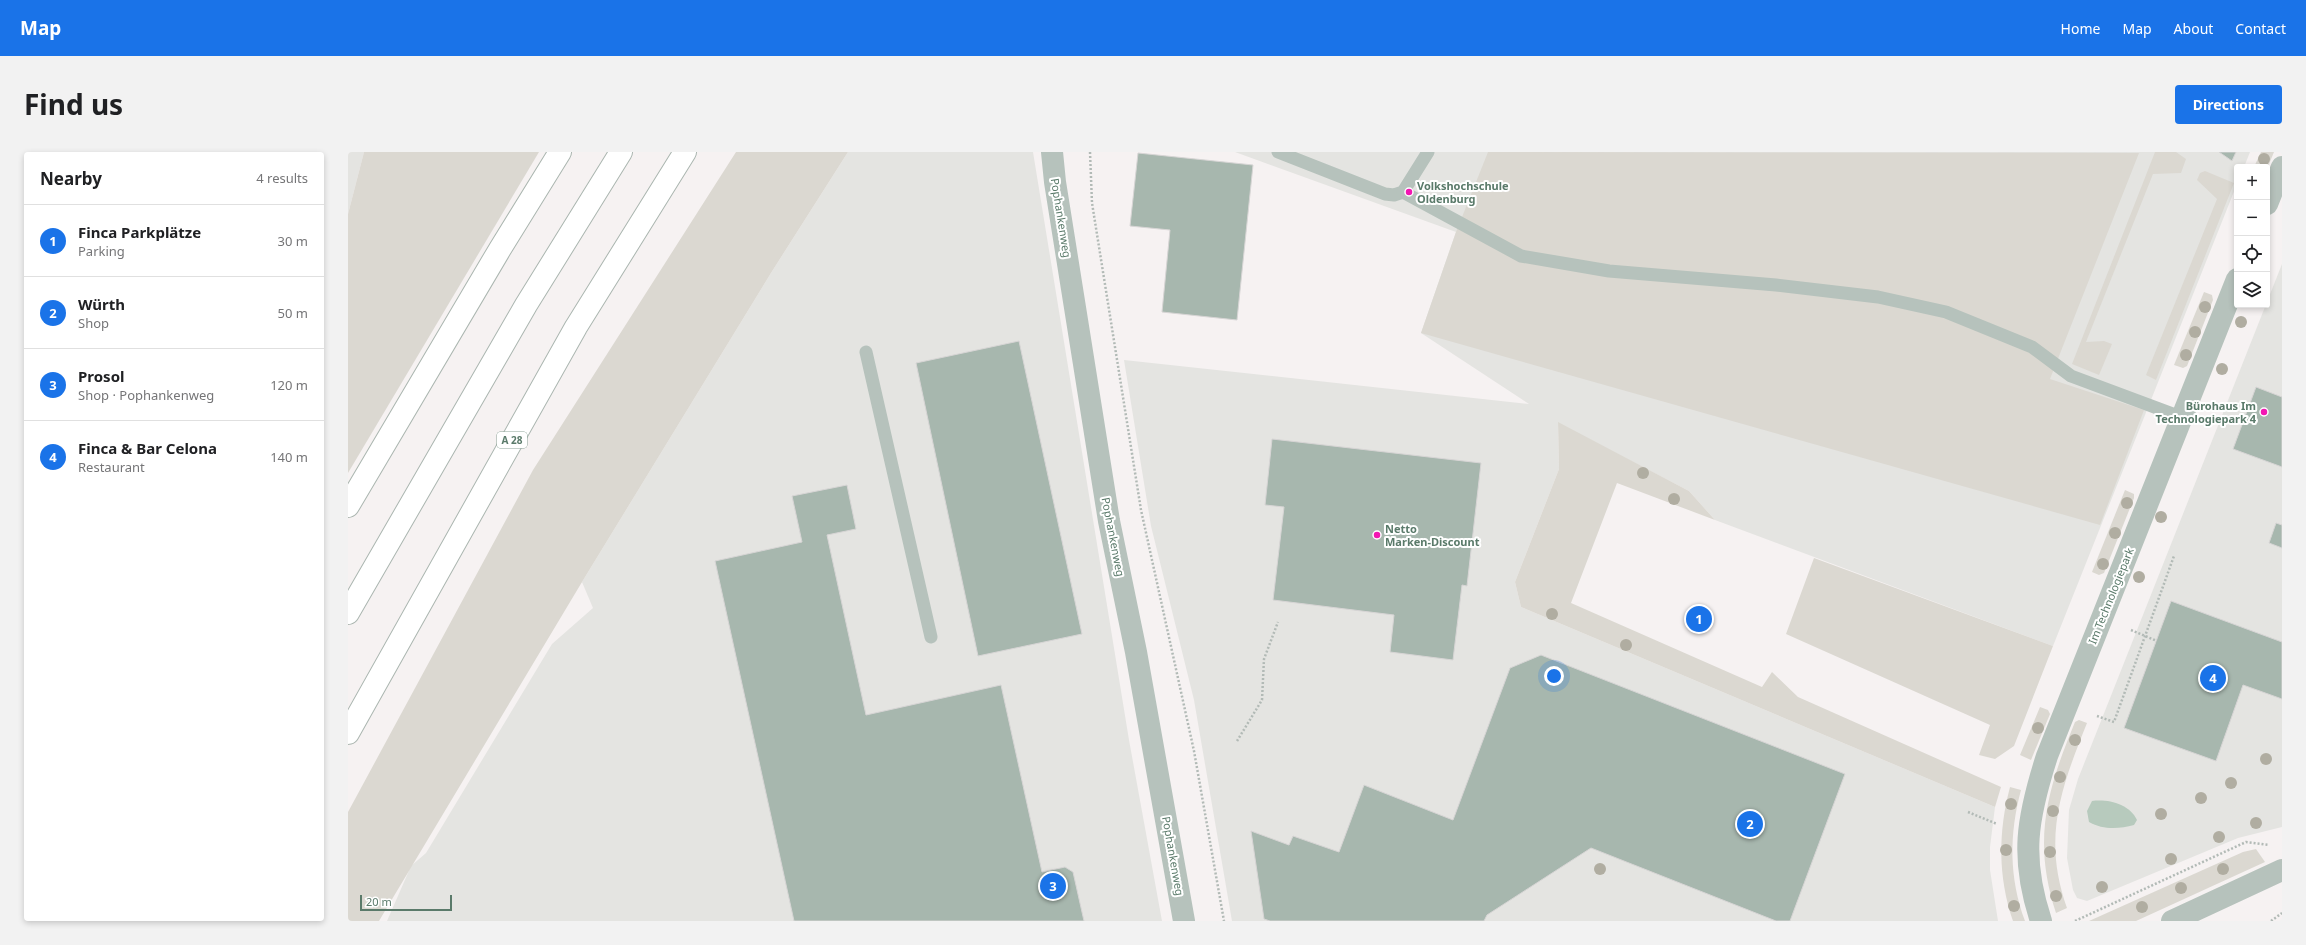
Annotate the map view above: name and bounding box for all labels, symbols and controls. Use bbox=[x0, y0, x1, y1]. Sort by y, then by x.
text: Map bbox=[20, 15, 61, 41]
text: Home bbox=[2061, 19, 2100, 38]
text: Map bbox=[2122, 19, 2152, 38]
text: About bbox=[2174, 19, 2213, 38]
text: Contact bbox=[2235, 19, 2286, 38]
text: Find us bbox=[24, 85, 123, 123]
button: Directions bbox=[2175, 85, 2282, 124]
map controls bbox=[2234, 164, 2270, 308]
button: + bbox=[2234, 164, 2270, 200]
text: Nearby bbox=[40, 167, 102, 190]
text: 4 results bbox=[256, 169, 308, 187]
street label: Pophankenweg bbox=[1048, 177, 1075, 259]
place label: Volkshochschule Oldenburg bbox=[1417, 178, 1509, 206]
marker: Volkshochschule Oldenburg bbox=[1404, 187, 1414, 197]
button: − bbox=[2234, 200, 2270, 236]
text: Finca Parkplätze bbox=[78, 222, 201, 242]
text: 1 bbox=[49, 232, 57, 250]
text: 30 m bbox=[278, 232, 308, 250]
button: locate bbox=[2234, 236, 2270, 272]
text: Parking bbox=[78, 242, 125, 260]
button: layers bbox=[2234, 272, 2270, 308]
text: Würth bbox=[78, 294, 125, 314]
text: 2 bbox=[49, 304, 57, 322]
text: 50 m bbox=[278, 304, 308, 322]
text: Shop bbox=[78, 314, 109, 332]
text: Prosol bbox=[78, 366, 124, 386]
text: 3 bbox=[49, 376, 57, 394]
text: 120 m bbox=[270, 376, 308, 394]
text: Shop · Pophankenweg bbox=[78, 386, 214, 404]
place label: Bürohaus Im Technologiepark 4 bbox=[2156, 398, 2257, 426]
marker: Bürohaus Im Technologiepark 4 bbox=[2259, 407, 2269, 417]
road number: A 28 bbox=[497, 432, 527, 448]
text: Finca & Bar Celona bbox=[78, 438, 217, 458]
text: 4 bbox=[49, 448, 57, 466]
text: 140 m bbox=[270, 448, 308, 466]
text: Restaurant bbox=[78, 458, 145, 476]
street label: Pophankenweg bbox=[1098, 496, 1129, 578]
place label: Netto Marken-Discount bbox=[1385, 521, 1480, 549]
marker: Netto Marken-Discount bbox=[1372, 530, 1382, 540]
street label: Im Technologiepark bbox=[2084, 545, 2137, 646]
pin: 1 bbox=[1686, 604, 1712, 634]
pin: 4 bbox=[2200, 663, 2226, 693]
your location bbox=[1544, 666, 1564, 686]
pin: 2 bbox=[1737, 809, 1763, 839]
street label: Pophankenweg bbox=[1159, 815, 1188, 897]
pin: 3 bbox=[1040, 871, 1066, 901]
scale bar bbox=[360, 893, 452, 912]
text: 20 m bbox=[366, 894, 392, 909]

